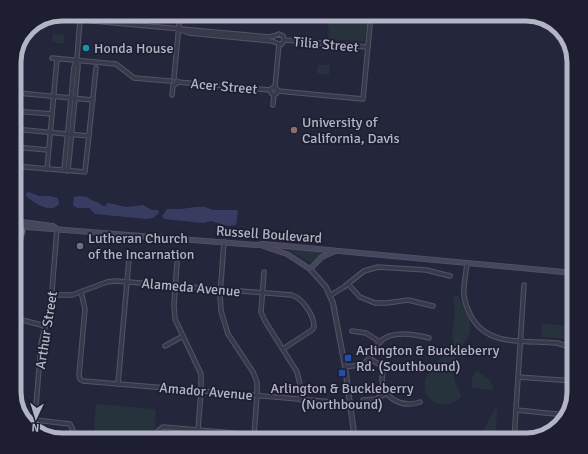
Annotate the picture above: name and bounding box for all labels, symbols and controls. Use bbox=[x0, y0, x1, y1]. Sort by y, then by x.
street label: Tilia Street bbox=[293, 33, 359, 56]
place label: Honda House bbox=[94, 40, 173, 57]
marker: Honda House bbox=[81, 43, 91, 53]
street label: Acer Street bbox=[190, 75, 258, 98]
place label: University of California, Davis bbox=[302, 114, 400, 147]
marker: University of California, Davis bbox=[289, 125, 299, 135]
street label: Russell Boulevard bbox=[215, 222, 323, 247]
place label: Lutheran Church of the Incarnation bbox=[88, 230, 194, 263]
marker: Lutheran Church of the Incarnation bbox=[75, 241, 85, 251]
street label: Alameda Avenue bbox=[141, 275, 241, 300]
street label: Arthur Street bbox=[32, 290, 61, 370]
place label: Arlington & Buckleberry Rd. (Southbound) bbox=[356, 342, 500, 375]
marker: Arlington & Buckleberry Rd. (Southbound) bbox=[343, 353, 353, 363]
marker: Arlington & Buckleberry (Northbound) bbox=[337, 368, 347, 378]
street label: Amador Avenue bbox=[159, 379, 253, 404]
place label: Arlington & Buckleberry (Northbound) bbox=[270, 380, 414, 413]
north arrow bbox=[16, 398, 56, 438]
text: N bbox=[31, 421, 40, 434]

